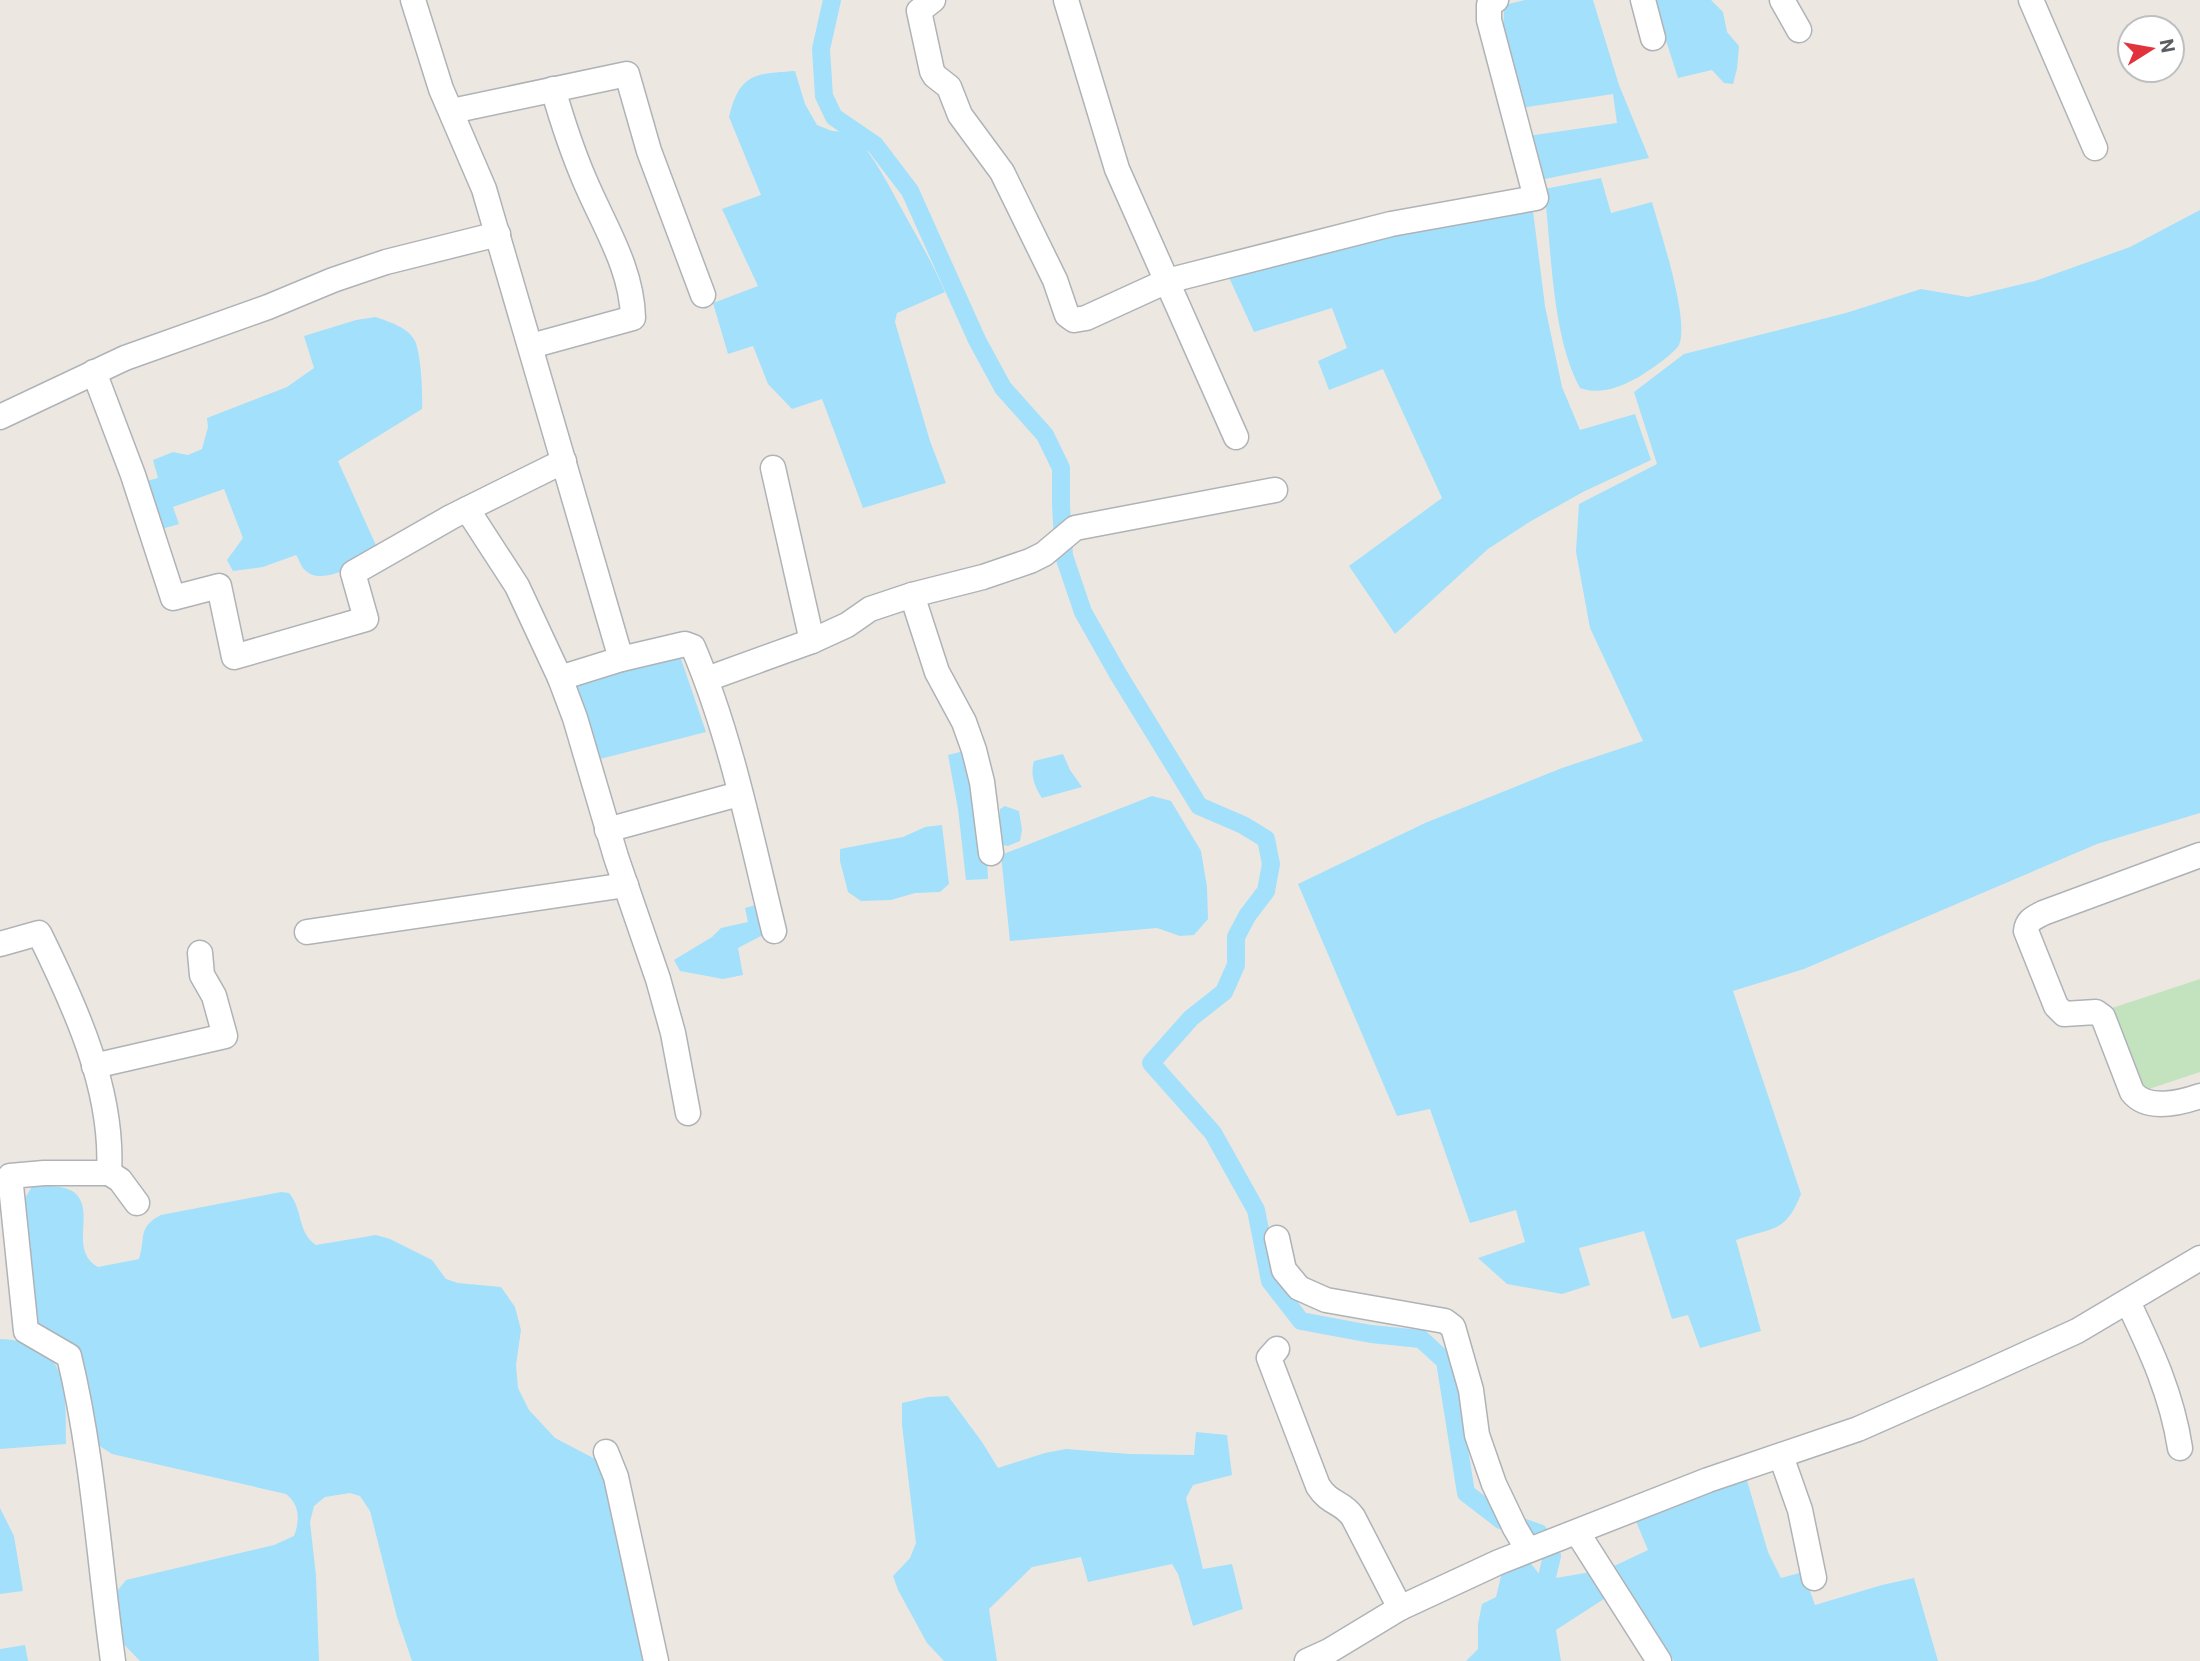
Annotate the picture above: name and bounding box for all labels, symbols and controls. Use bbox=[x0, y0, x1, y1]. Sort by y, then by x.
north arrow bbox=[2116, 14, 2186, 84]
text: N bbox=[2155, 37, 2180, 55]

